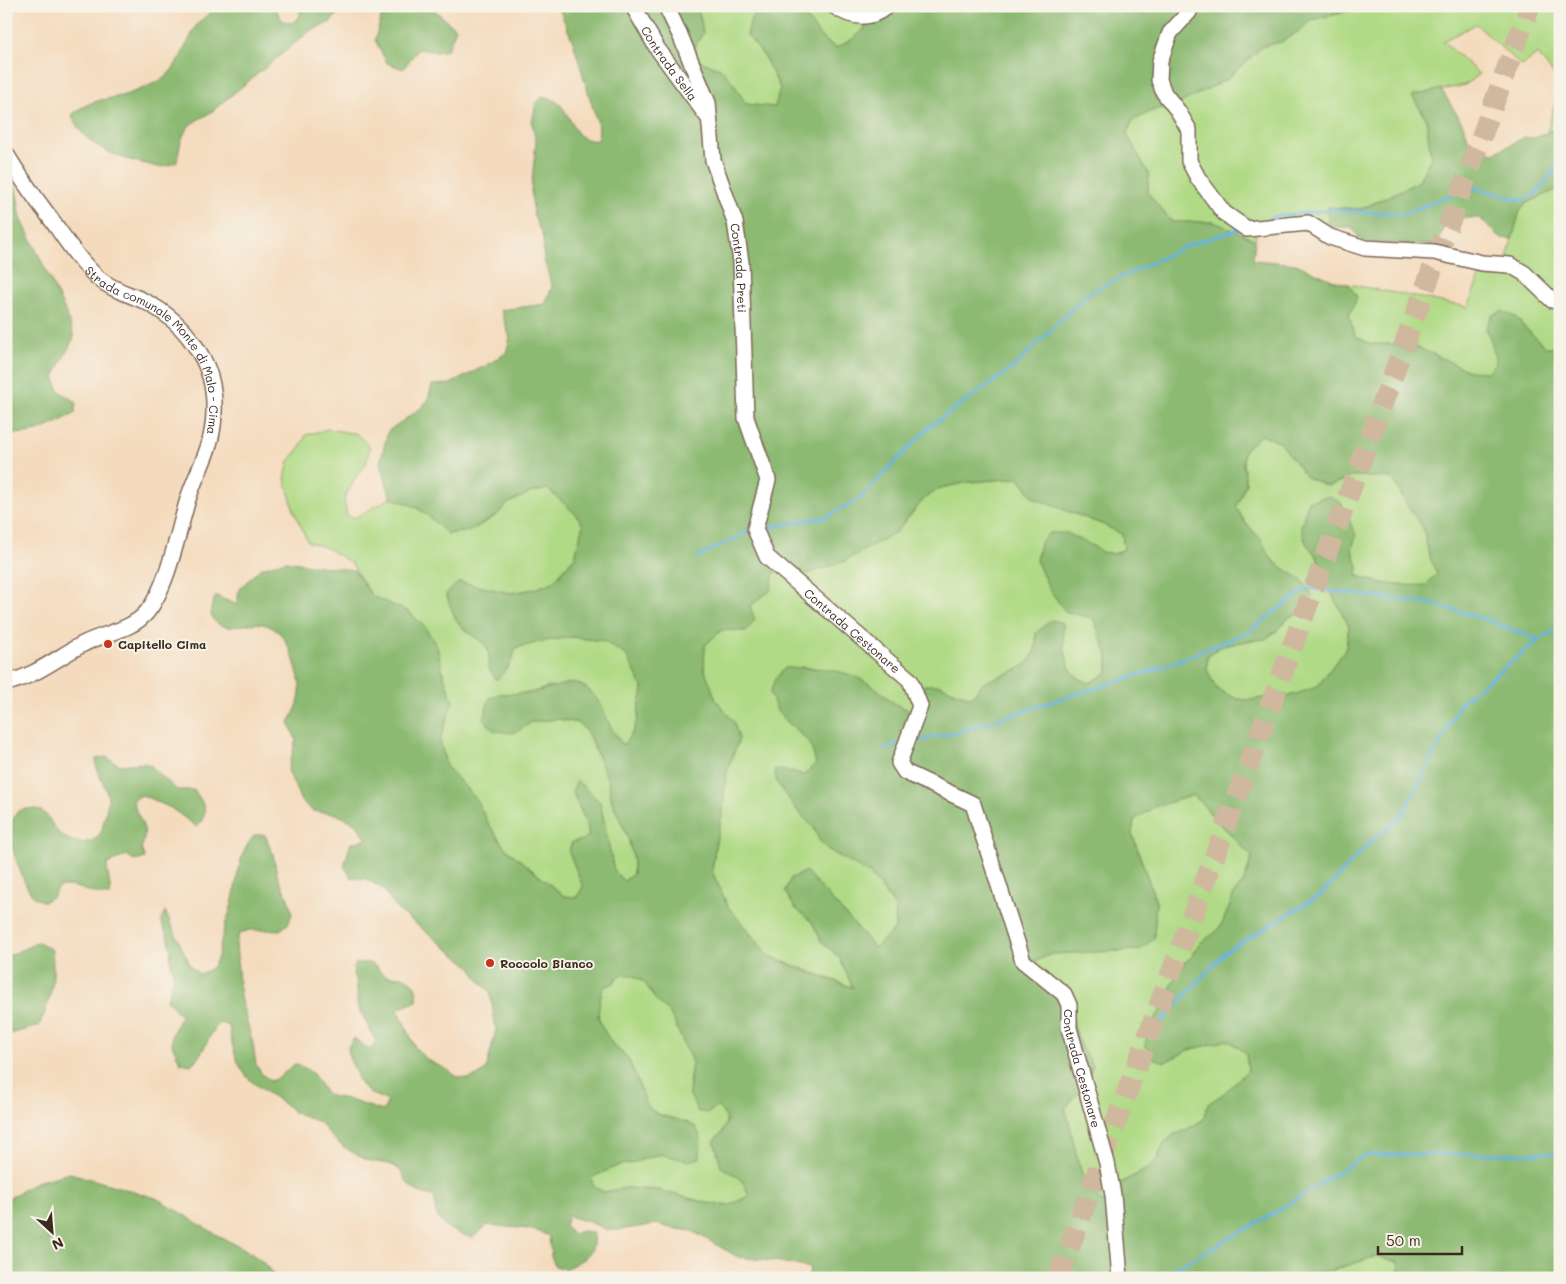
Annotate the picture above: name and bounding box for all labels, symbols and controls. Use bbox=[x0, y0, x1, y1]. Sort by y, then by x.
street label: Contrada Sella bbox=[638, 23, 701, 104]
street label: Contrada Preti bbox=[727, 222, 751, 313]
street label: Strada comunale Monte di Malo - Cima bbox=[82, 262, 222, 436]
street label: Contrada Cestonare bbox=[801, 585, 904, 676]
place label: Capitello Cima bbox=[118, 636, 206, 652]
marker: Capitello Cima bbox=[102, 638, 114, 650]
place label: Roccolo Bianco bbox=[500, 955, 593, 971]
marker: Roccolo Bianco bbox=[484, 957, 496, 969]
street label: Contrada Cestonare bbox=[1060, 1009, 1105, 1129]
north arrow bbox=[28, 1206, 78, 1256]
scale bar bbox=[1378, 1224, 1462, 1256]
text: 50 m bbox=[1386, 1230, 1421, 1250]
text: N bbox=[49, 1233, 67, 1255]

